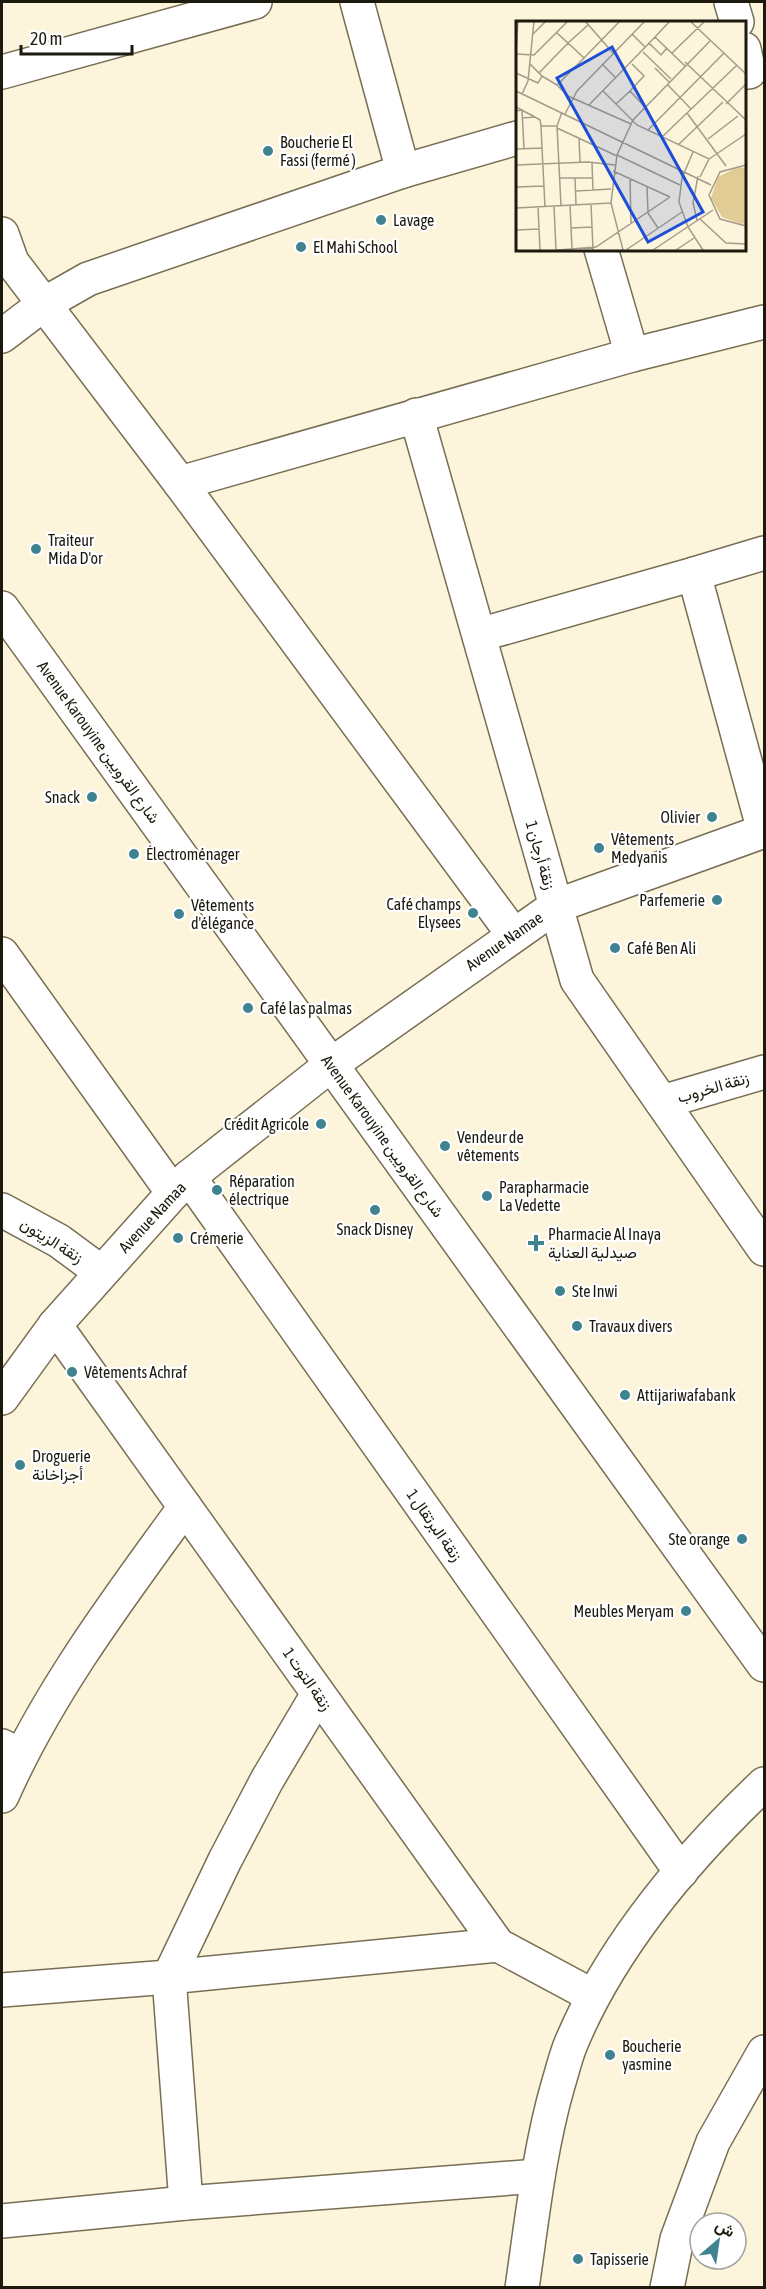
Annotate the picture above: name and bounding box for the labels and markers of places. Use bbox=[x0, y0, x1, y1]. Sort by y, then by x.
place label: Boucherie El Fassi (fermé ) bbox=[280, 133, 356, 170]
marker: Boucherie El Fassi (fermé ) bbox=[261, 144, 275, 158]
place label: Lavage bbox=[393, 211, 434, 230]
marker: Lavage bbox=[374, 213, 388, 227]
place label: El Mahi School bbox=[313, 238, 398, 256]
marker: El Mahi School bbox=[294, 240, 308, 254]
place label: Traiteur Mida D'or bbox=[48, 531, 103, 567]
marker: Traiteur Mida D'or bbox=[29, 542, 43, 556]
place label: Snack bbox=[45, 788, 80, 806]
marker: Snack bbox=[85, 790, 99, 804]
place label: Olivier bbox=[660, 808, 700, 826]
marker: Olivier bbox=[705, 810, 719, 824]
place label: Vêtements Medyanis bbox=[611, 830, 674, 867]
marker: Vêtements Medyanis bbox=[592, 841, 606, 855]
place label: Électroménager bbox=[146, 845, 240, 864]
marker: Électroménager bbox=[127, 847, 141, 861]
place label: Parfemerie bbox=[639, 891, 705, 909]
marker: Parfemerie bbox=[710, 893, 724, 907]
place label: Café champs Elysees bbox=[387, 895, 461, 932]
place label: Vêtements d'élégance bbox=[191, 896, 254, 933]
marker: Café champs Elysees bbox=[466, 906, 480, 920]
marker: Vêtements d'élégance bbox=[172, 907, 186, 921]
place label: Café Ben Ali bbox=[627, 939, 696, 957]
marker: Café Ben Ali bbox=[608, 941, 622, 955]
place label: Café las palmas bbox=[260, 999, 352, 1018]
marker: Café las palmas bbox=[241, 1001, 255, 1015]
place label: Crédit Agricole bbox=[224, 1115, 309, 1134]
marker: Crédit Agricole bbox=[314, 1117, 328, 1131]
place label: Vendeur de vêtements bbox=[457, 1128, 524, 1164]
marker: Vendeur de vêtements bbox=[438, 1139, 452, 1153]
place label: Réparation électrique bbox=[229, 1172, 295, 1209]
place label: Parapharmacie La Vedette bbox=[499, 1178, 589, 1214]
marker: Réparation électrique bbox=[210, 1183, 224, 1197]
marker: Parapharmacie La Vedette bbox=[480, 1189, 494, 1203]
marker: Snack Disney bbox=[368, 1203, 382, 1217]
place label: Snack Disney bbox=[337, 1220, 414, 1239]
place label: Pharmacie Al Inaya صيدلية العناية bbox=[548, 1225, 661, 1262]
place label: Crémerie bbox=[190, 1229, 244, 1247]
marker: Crémerie bbox=[171, 1231, 185, 1245]
marker: Pharmacie Al Inaya صيدلية العناية bbox=[529, 1236, 543, 1250]
place label: Ste Inwi bbox=[572, 1282, 618, 1300]
marker: Ste Inwi bbox=[553, 1284, 567, 1298]
place label: Travaux divers bbox=[589, 1317, 673, 1335]
marker: Travaux divers bbox=[570, 1319, 584, 1333]
place label: Vêtements Achraf bbox=[84, 1363, 188, 1381]
marker: Vêtements Achraf bbox=[65, 1365, 79, 1379]
place label: Attijariwafabank bbox=[637, 1386, 736, 1405]
marker: Attijariwafabank bbox=[618, 1388, 632, 1402]
place label: Droguerie أجزاخانة bbox=[32, 1447, 91, 1485]
marker: Droguerie أجزاخانة bbox=[13, 1458, 27, 1472]
place label: Ste orange bbox=[668, 1530, 730, 1549]
marker: Ste orange bbox=[735, 1532, 749, 1546]
place label: Meubles Meryam bbox=[573, 1602, 674, 1621]
marker: Meubles Meryam bbox=[679, 1604, 693, 1618]
place label: Boucherie yasmine bbox=[622, 2037, 681, 2074]
marker: Boucherie yasmine bbox=[603, 2048, 617, 2062]
place label: Tapisserie bbox=[590, 2250, 649, 2269]
marker: Tapisserie bbox=[571, 2252, 585, 2266]

